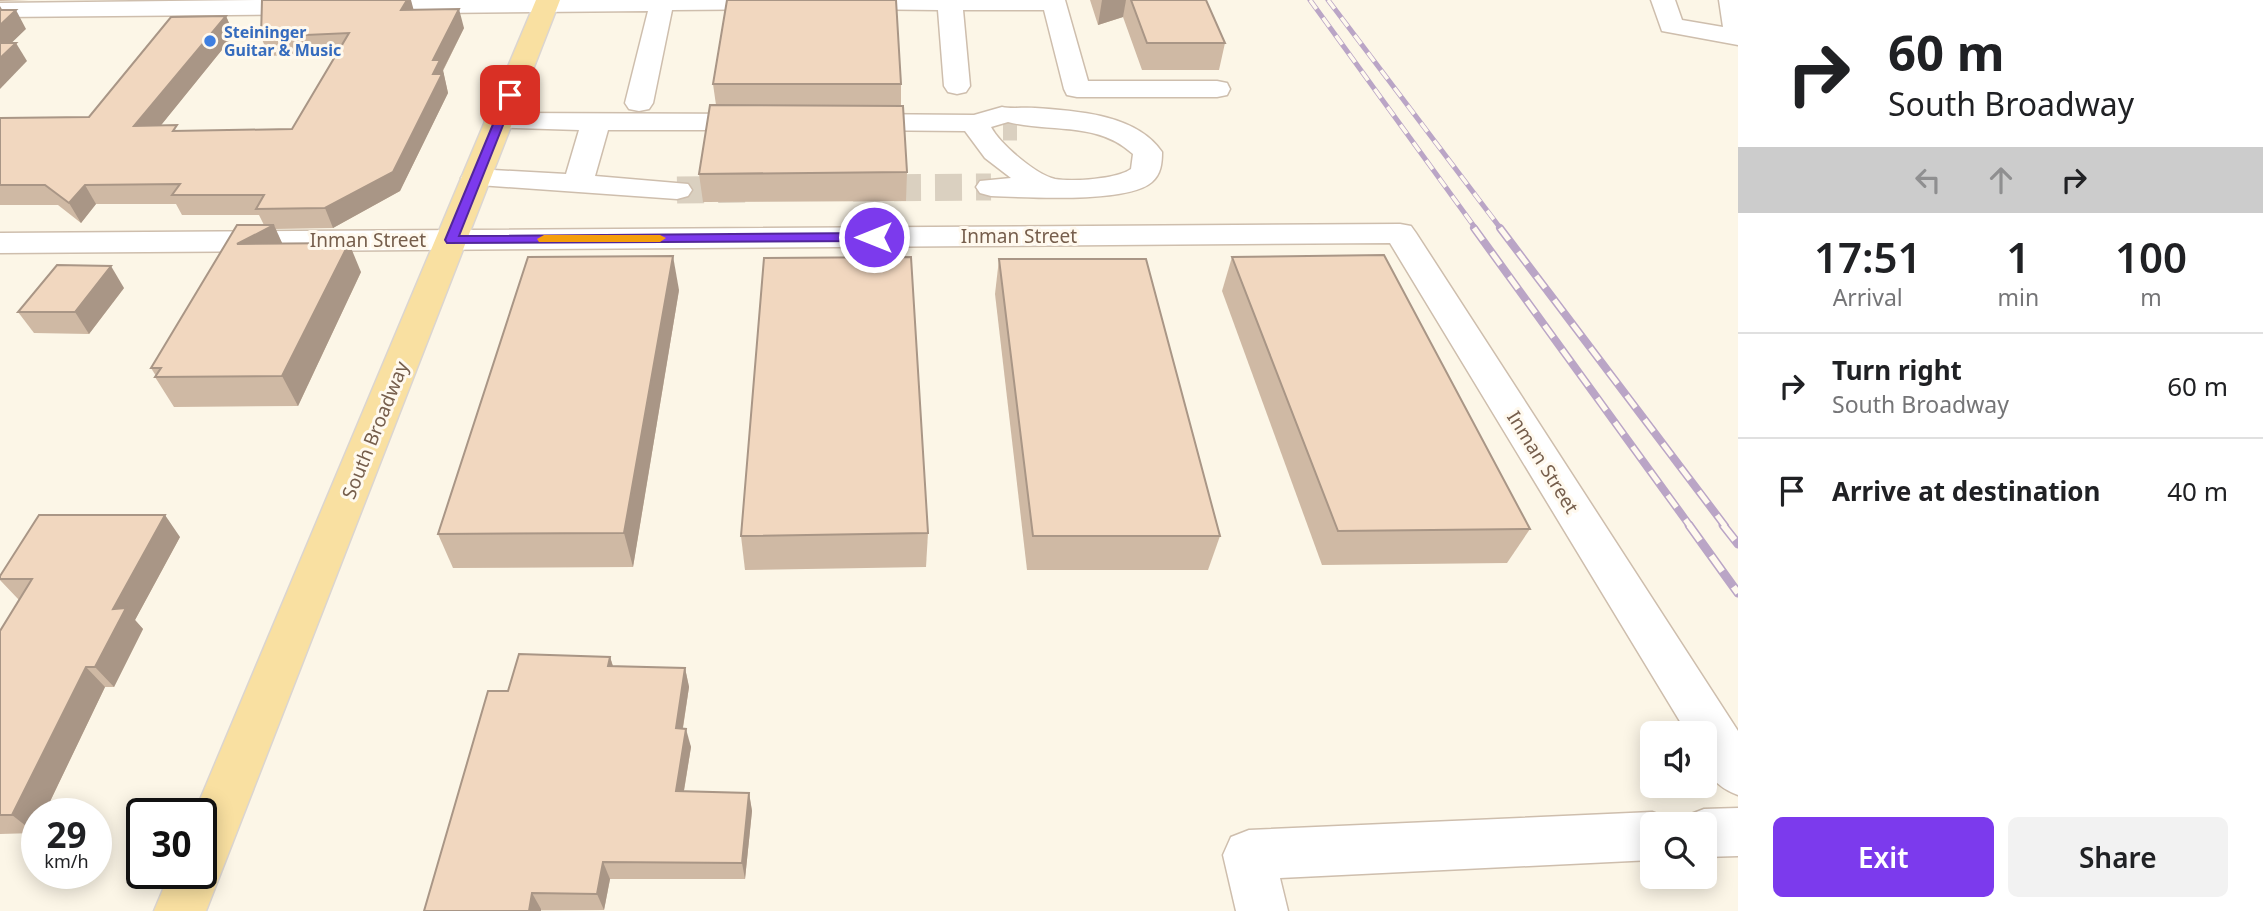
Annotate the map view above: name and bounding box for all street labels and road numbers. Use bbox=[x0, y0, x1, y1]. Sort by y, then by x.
street label: Inman Street bbox=[961, 223, 1077, 249]
street label: Inman Street bbox=[310, 227, 426, 253]
street label: South Broadway bbox=[336, 357, 415, 503]
street label: Inman Street bbox=[1501, 406, 1585, 518]

